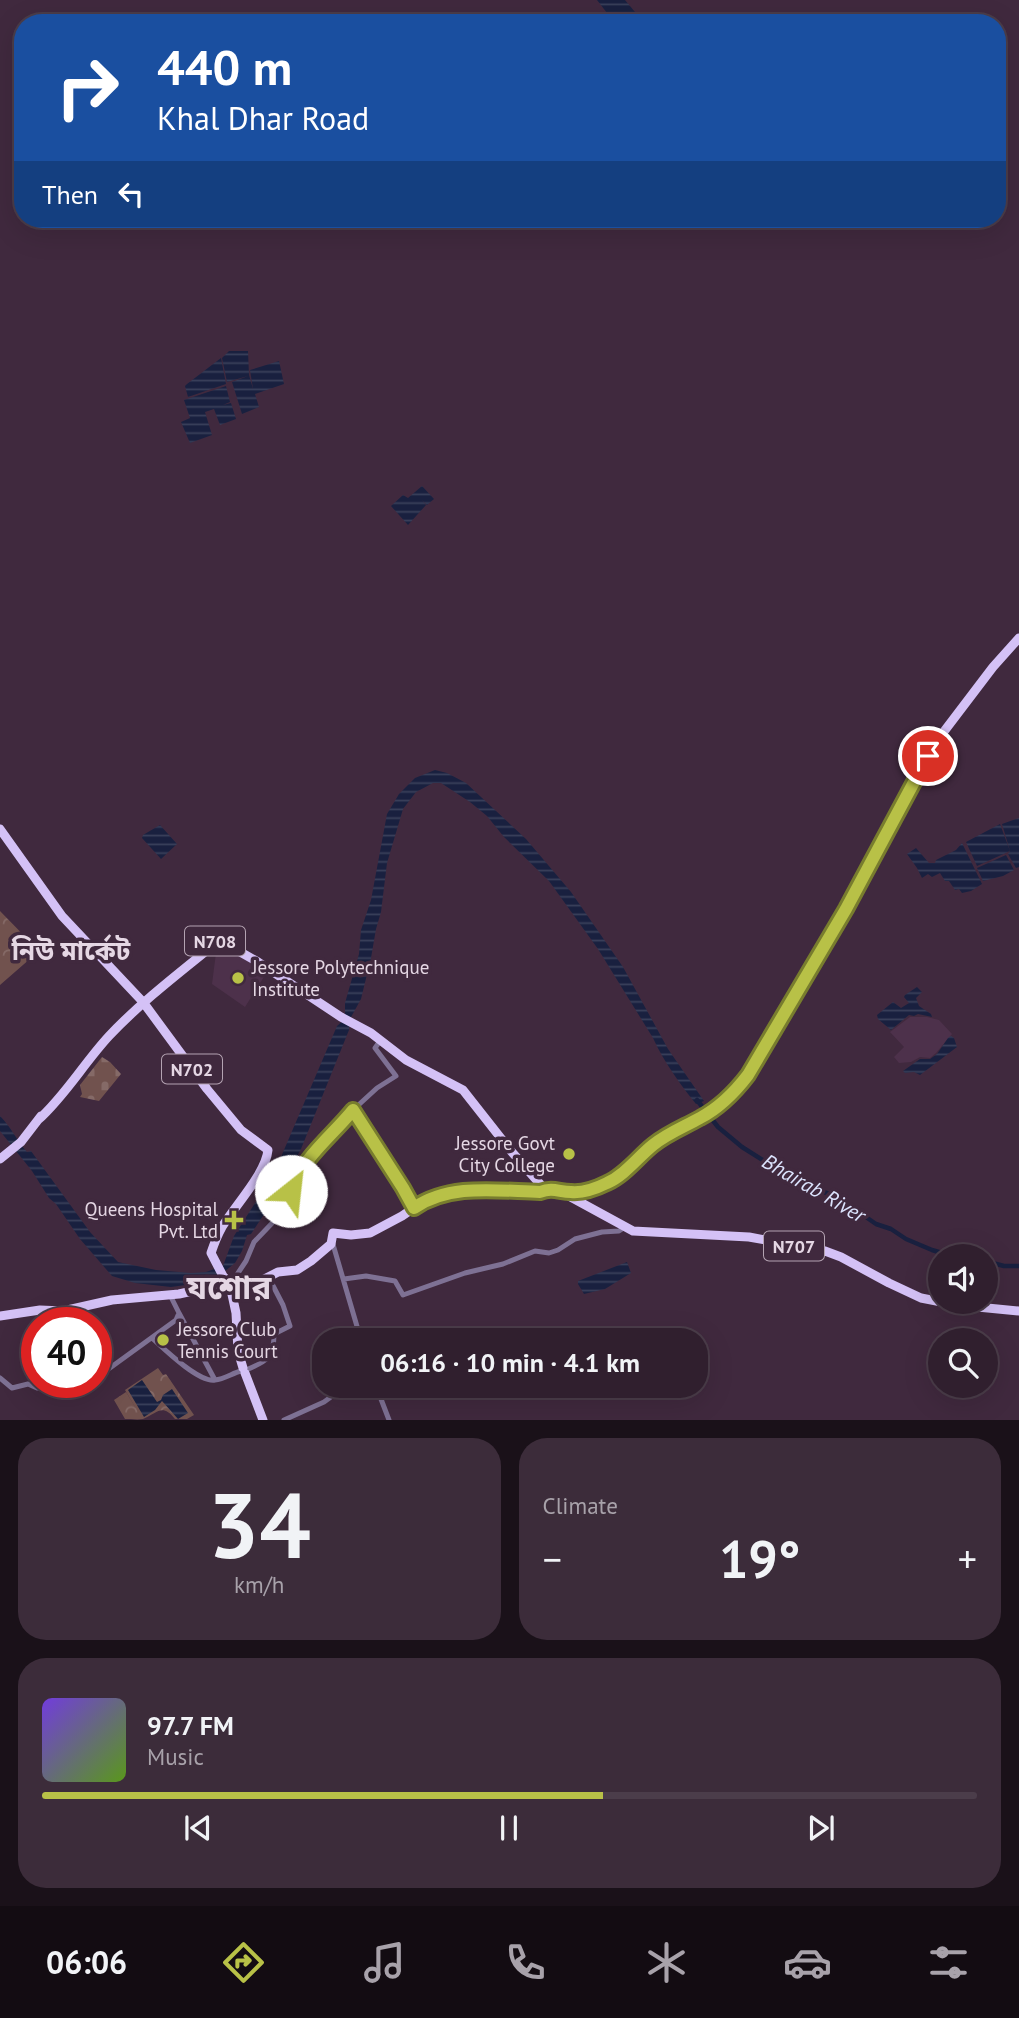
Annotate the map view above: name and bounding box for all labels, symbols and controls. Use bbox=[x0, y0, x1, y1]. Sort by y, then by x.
text: 440 m bbox=[157, 35, 292, 99]
icon: right bbox=[42, 42, 133, 133]
text: Khal Dhar Road bbox=[157, 97, 369, 139]
icon: left bbox=[112, 175, 150, 213]
text: Then bbox=[42, 178, 98, 211]
pin bbox=[898, 726, 958, 786]
icon: arrive bbox=[909, 737, 947, 775]
road number: N708 bbox=[185, 926, 245, 956]
district label: নিউ মার্কেট bbox=[11, 934, 131, 967]
place label: Jessore Polytechnique Institute bbox=[251, 955, 429, 1001]
marker: Jessore Polytechnique Institute bbox=[230, 970, 246, 986]
road number: N702 bbox=[162, 1054, 222, 1084]
place label: Jessore Govt City College bbox=[454, 1131, 556, 1177]
marker: Jessore Govt City College bbox=[561, 1146, 577, 1162]
water label: Bhairab River bbox=[758, 1148, 872, 1229]
position arrow bbox=[254, 1154, 328, 1228]
place label: Queens Hospital Pvt. Ltd bbox=[84, 1197, 218, 1243]
marker: Queens Hospital Pvt. Ltd bbox=[224, 1210, 244, 1230]
road number: N707 bbox=[764, 1232, 824, 1260]
map controls bbox=[928, 1244, 998, 1398]
button: sound bbox=[928, 1244, 998, 1314]
district label: যশোর bbox=[186, 1265, 272, 1308]
speed limit sign: 40 bbox=[21, 1307, 112, 1398]
place label: Jessore Club Tennis Court bbox=[176, 1317, 278, 1363]
button: search bbox=[928, 1328, 998, 1398]
marker: Jessore Club Tennis Court bbox=[155, 1332, 171, 1348]
text: 06:16 · 10 min · 4.1 km bbox=[380, 1346, 640, 1379]
text: 34 bbox=[208, 1465, 311, 1583]
text: Climate bbox=[543, 1491, 618, 1520]
text: 19° bbox=[719, 1525, 801, 1592]
text: − bbox=[543, 1534, 562, 1583]
text: + bbox=[958, 1534, 977, 1583]
text: km/h bbox=[234, 1570, 284, 1599]
text: 97.7 FM bbox=[147, 1709, 234, 1742]
text: Music bbox=[147, 1742, 204, 1771]
icon: previous bbox=[179, 1809, 217, 1847]
icon: pause bbox=[490, 1809, 528, 1847]
icon: next bbox=[802, 1809, 840, 1847]
icon: directions bbox=[219, 1938, 268, 1987]
icon: music bbox=[360, 1938, 409, 1987]
icon: phone bbox=[501, 1938, 550, 1987]
icon: climate bbox=[642, 1938, 691, 1987]
icon: car bbox=[783, 1938, 832, 1987]
icon: filters bbox=[924, 1938, 973, 1987]
text: 06:06 bbox=[46, 1941, 127, 1983]

